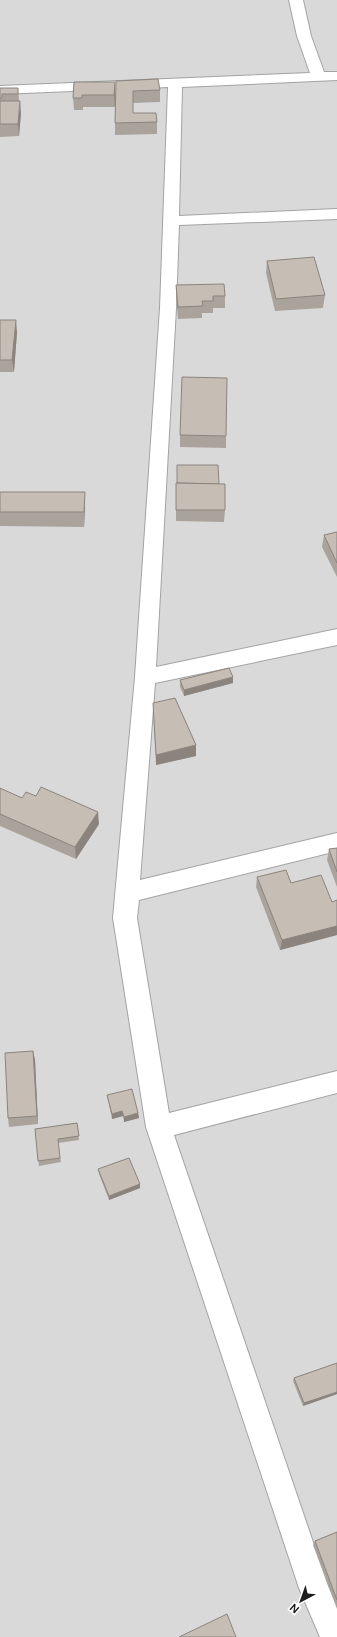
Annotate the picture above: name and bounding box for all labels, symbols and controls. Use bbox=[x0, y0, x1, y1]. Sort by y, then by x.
north arrow bbox=[281, 1581, 321, 1621]
text: N bbox=[287, 1601, 302, 1616]

